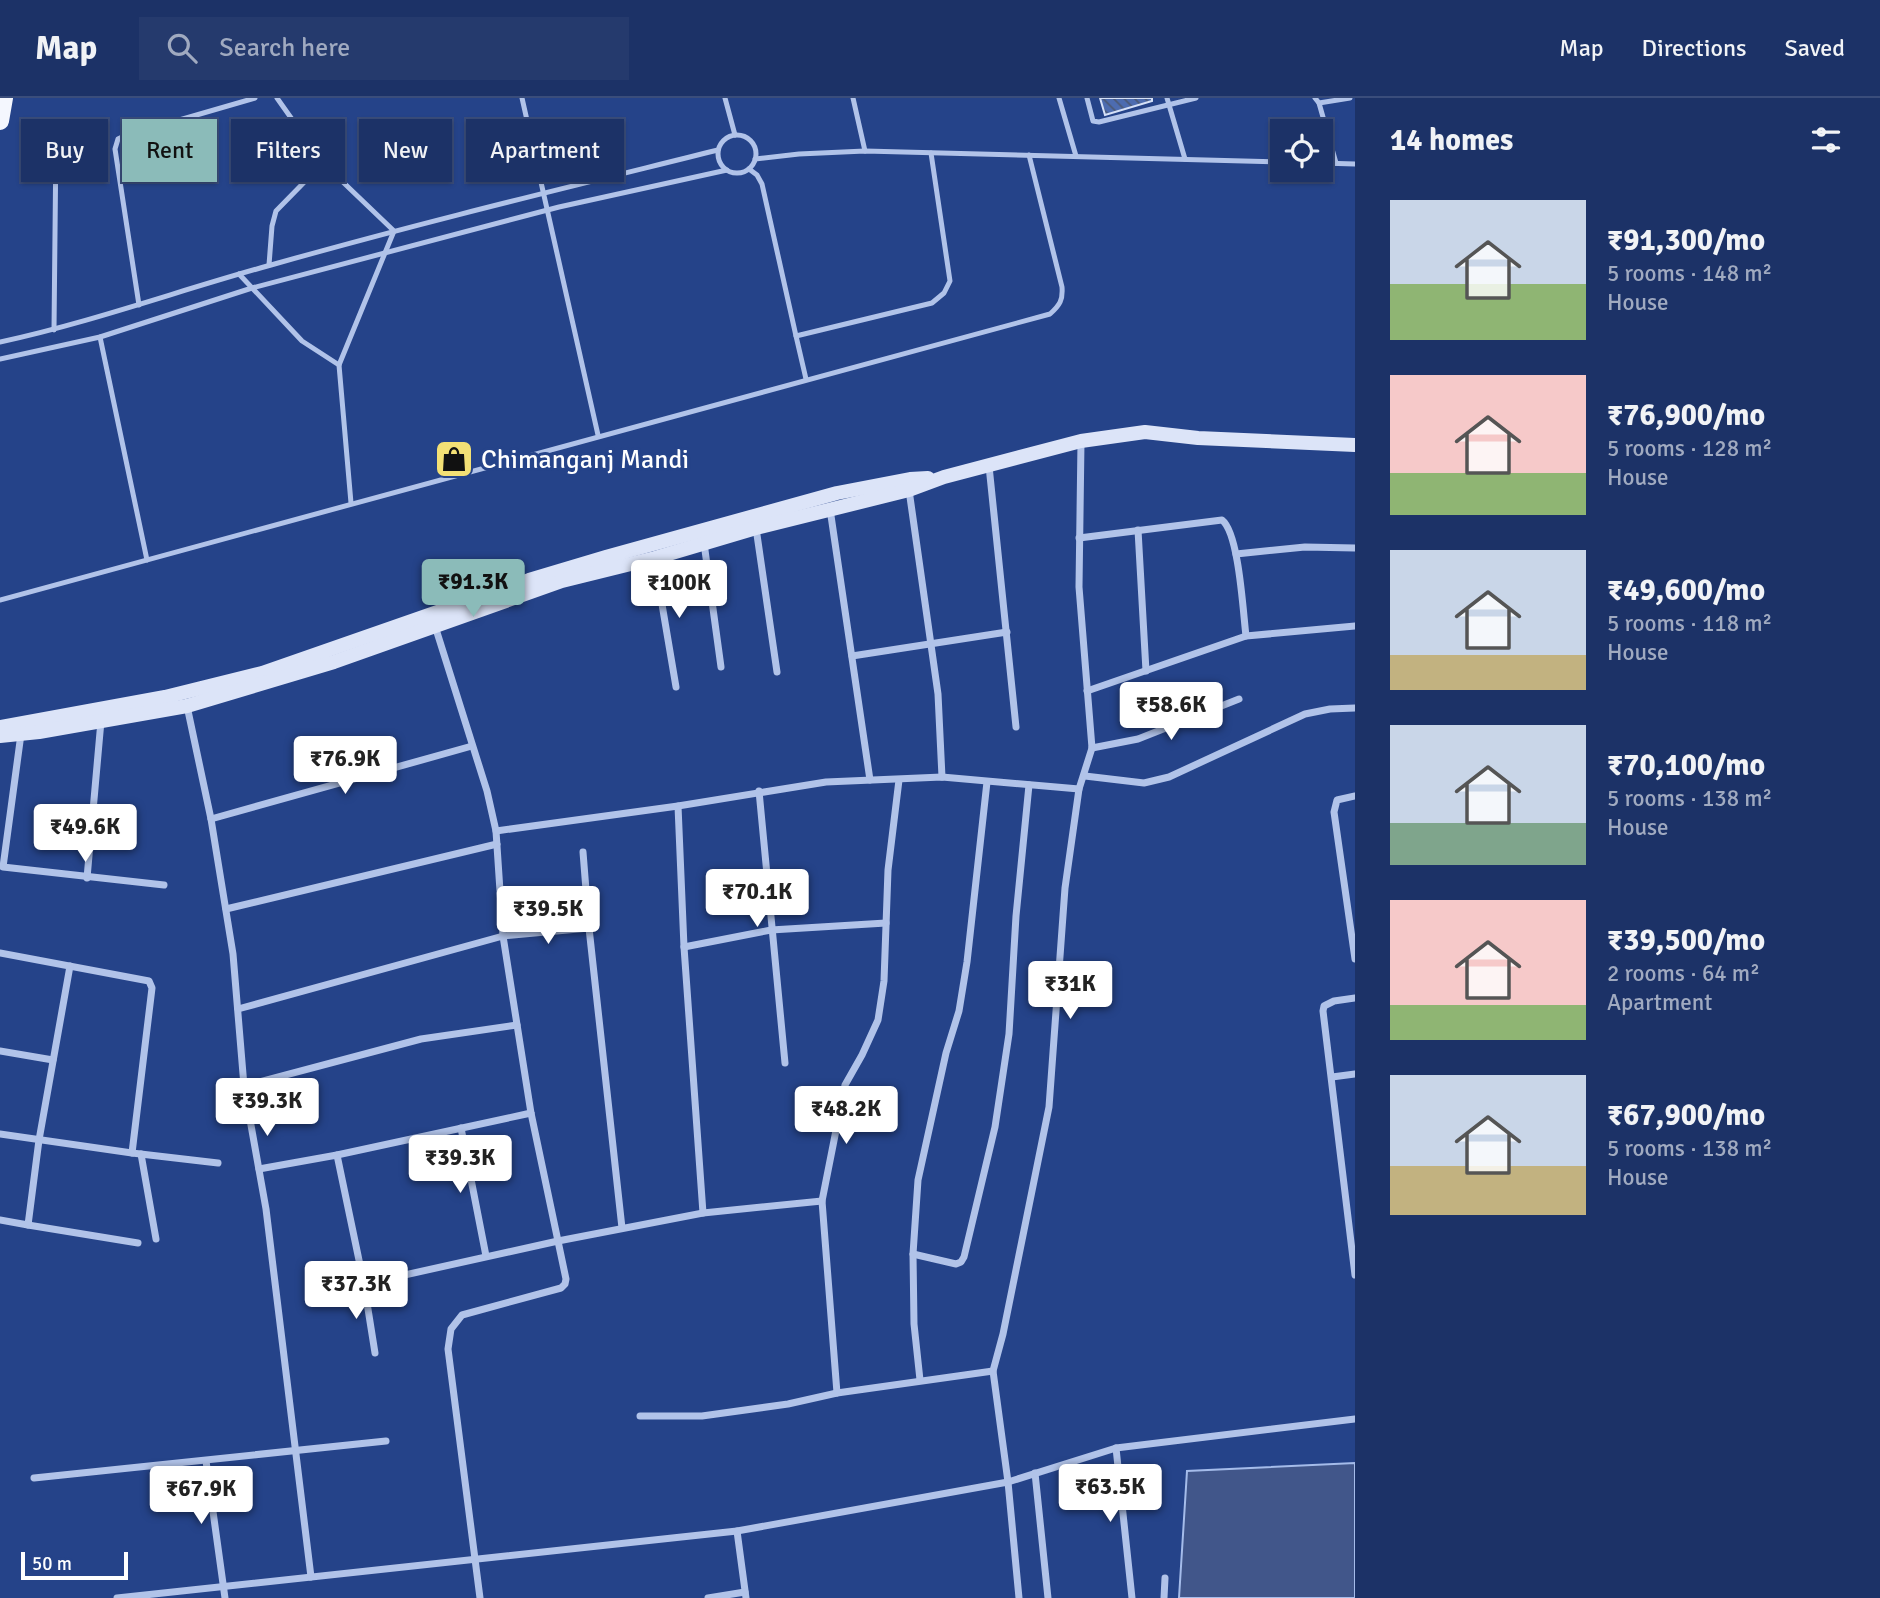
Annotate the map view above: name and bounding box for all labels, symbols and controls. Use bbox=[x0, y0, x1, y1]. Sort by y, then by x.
search box bbox=[139, 17, 629, 80]
text: Map bbox=[35, 28, 97, 69]
icon: search bbox=[163, 29, 201, 67]
text: Search here bbox=[219, 32, 350, 64]
text: Map bbox=[1559, 33, 1604, 63]
text: Directions bbox=[1642, 33, 1747, 63]
text: Saved bbox=[1785, 33, 1845, 63]
chip: Buy bbox=[21, 119, 108, 182]
chip: Rent bbox=[122, 119, 217, 182]
chip: Filters bbox=[231, 119, 345, 182]
chip: New bbox=[359, 119, 452, 182]
chip: Apartment bbox=[466, 119, 624, 182]
map controls bbox=[1270, 119, 1333, 182]
button: locate bbox=[1270, 119, 1333, 182]
icon: filters bbox=[1807, 121, 1845, 159]
text: 14 homes bbox=[1390, 122, 1513, 159]
text: ₹91,300/mo bbox=[1607, 222, 1765, 259]
icon: home bbox=[1446, 228, 1530, 312]
text: 5 rooms · 148 m² bbox=[1607, 259, 1772, 288]
text: House bbox=[1607, 288, 1669, 317]
text: ₹76,900/mo bbox=[1607, 397, 1765, 434]
icon: home bbox=[1446, 403, 1530, 487]
text: 5 rooms · 128 m² bbox=[1607, 434, 1772, 463]
shop icon: Chimanganj Mandi bbox=[433, 438, 475, 480]
place label: Chimanganj Mandi bbox=[481, 444, 689, 476]
text: House bbox=[1607, 463, 1669, 492]
pin: ₹91.3K bbox=[416, 560, 530, 619]
pin: ₹100K bbox=[630, 560, 728, 620]
text: ₹91.3K bbox=[438, 567, 508, 596]
text: ₹100K bbox=[647, 568, 711, 597]
text: ₹49,600/mo bbox=[1607, 572, 1765, 609]
icon: home bbox=[1446, 578, 1530, 662]
text: 5 rooms · 118 m² bbox=[1607, 609, 1772, 638]
text: House bbox=[1607, 638, 1669, 667]
pin: ₹58.6K bbox=[1114, 682, 1228, 742]
text: ₹58.6K bbox=[1136, 690, 1206, 719]
pin: ₹76.9K bbox=[288, 736, 402, 796]
text: ₹76.9K bbox=[310, 744, 380, 773]
text: ₹70,100/mo bbox=[1607, 747, 1765, 784]
icon: home bbox=[1446, 753, 1530, 837]
text: 5 rooms · 138 m² bbox=[1607, 784, 1772, 813]
pin: ₹49.6K bbox=[28, 804, 142, 864]
text: ₹49.6K bbox=[50, 812, 120, 841]
text: House bbox=[1607, 813, 1669, 842]
pin: ₹70.1K bbox=[700, 870, 814, 929]
text: ₹70.1K bbox=[722, 877, 792, 906]
pin: ₹39.5K bbox=[491, 886, 605, 946]
text: ₹39.5K bbox=[513, 894, 583, 923]
text: ₹39,500/mo bbox=[1607, 922, 1765, 959]
icon: home bbox=[1446, 928, 1530, 1012]
text: 2 rooms · 64 m² bbox=[1607, 959, 1760, 988]
pin: ₹31K bbox=[1029, 962, 1111, 1021]
text: ₹31K bbox=[1044, 969, 1096, 998]
text: Apartment bbox=[1607, 988, 1712, 1017]
pin: ₹39.3K bbox=[210, 1079, 324, 1138]
text: ₹39.3K bbox=[232, 1086, 302, 1115]
pin: ₹48.2K bbox=[789, 1086, 903, 1146]
text: ₹48.2K bbox=[811, 1094, 881, 1123]
text: ₹67,900/mo bbox=[1607, 1097, 1765, 1134]
icon: home bbox=[1446, 1103, 1530, 1187]
text: 5 rooms · 138 m² bbox=[1607, 1134, 1772, 1163]
pin: ₹39.3K bbox=[403, 1136, 517, 1195]
text: ₹39.3K bbox=[425, 1143, 495, 1172]
text: House bbox=[1607, 1163, 1669, 1192]
pin: ₹37.3K bbox=[299, 1262, 413, 1321]
text: ₹37.3K bbox=[321, 1269, 391, 1298]
pin: ₹63.5K bbox=[1053, 1464, 1167, 1524]
pin: ₹67.9K bbox=[144, 1466, 258, 1526]
text: ₹63.5K bbox=[1075, 1472, 1145, 1501]
text: ₹67.9K bbox=[166, 1474, 236, 1503]
scale bar bbox=[21, 1549, 128, 1581]
text: 50 m bbox=[32, 1552, 72, 1576]

